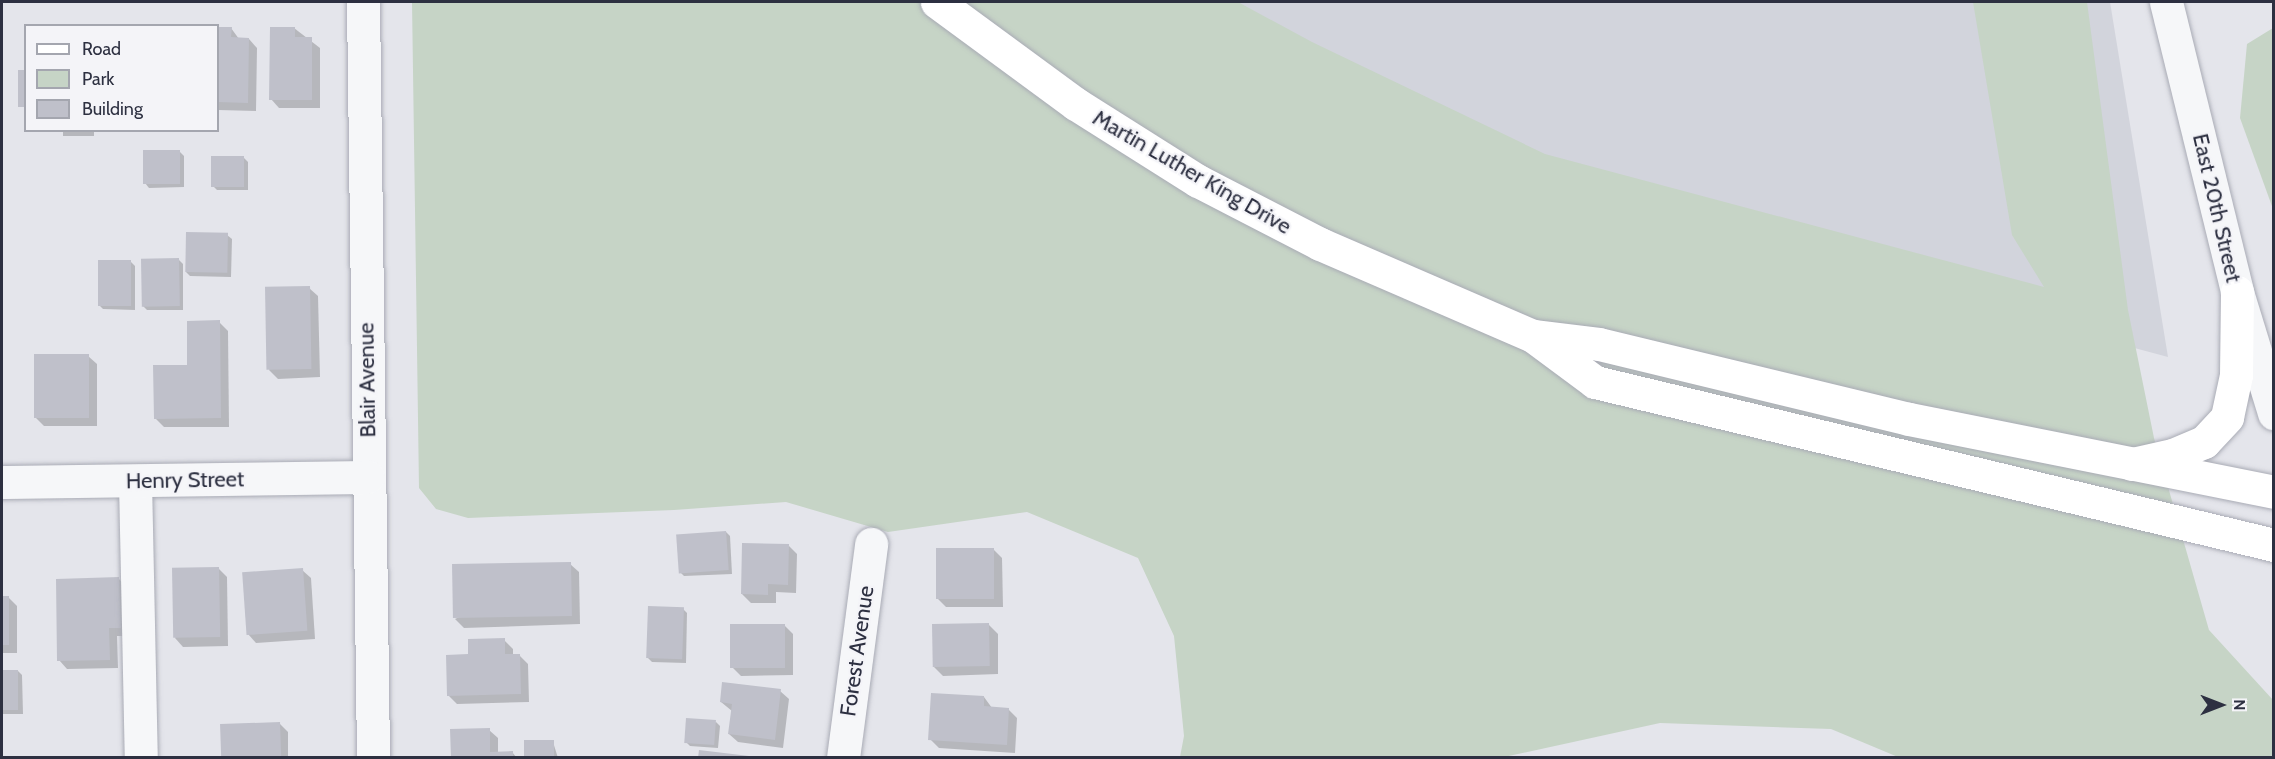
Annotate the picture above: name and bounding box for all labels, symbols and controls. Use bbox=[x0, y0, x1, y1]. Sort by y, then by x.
legend bbox=[24, 24, 219, 132]
text: Road bbox=[82, 38, 121, 60]
text: Park bbox=[82, 68, 114, 90]
text: Building bbox=[82, 98, 143, 120]
street label: Martin Luther King Drive bbox=[1088, 104, 1296, 240]
street label: East 20th Street bbox=[2187, 131, 2247, 285]
street label: Blair Avenue bbox=[353, 322, 381, 438]
street label: Henry Street bbox=[126, 466, 244, 494]
street label: Forest Avenue bbox=[835, 584, 879, 718]
north arrow bbox=[2191, 675, 2251, 735]
text: N bbox=[2230, 699, 2249, 711]

